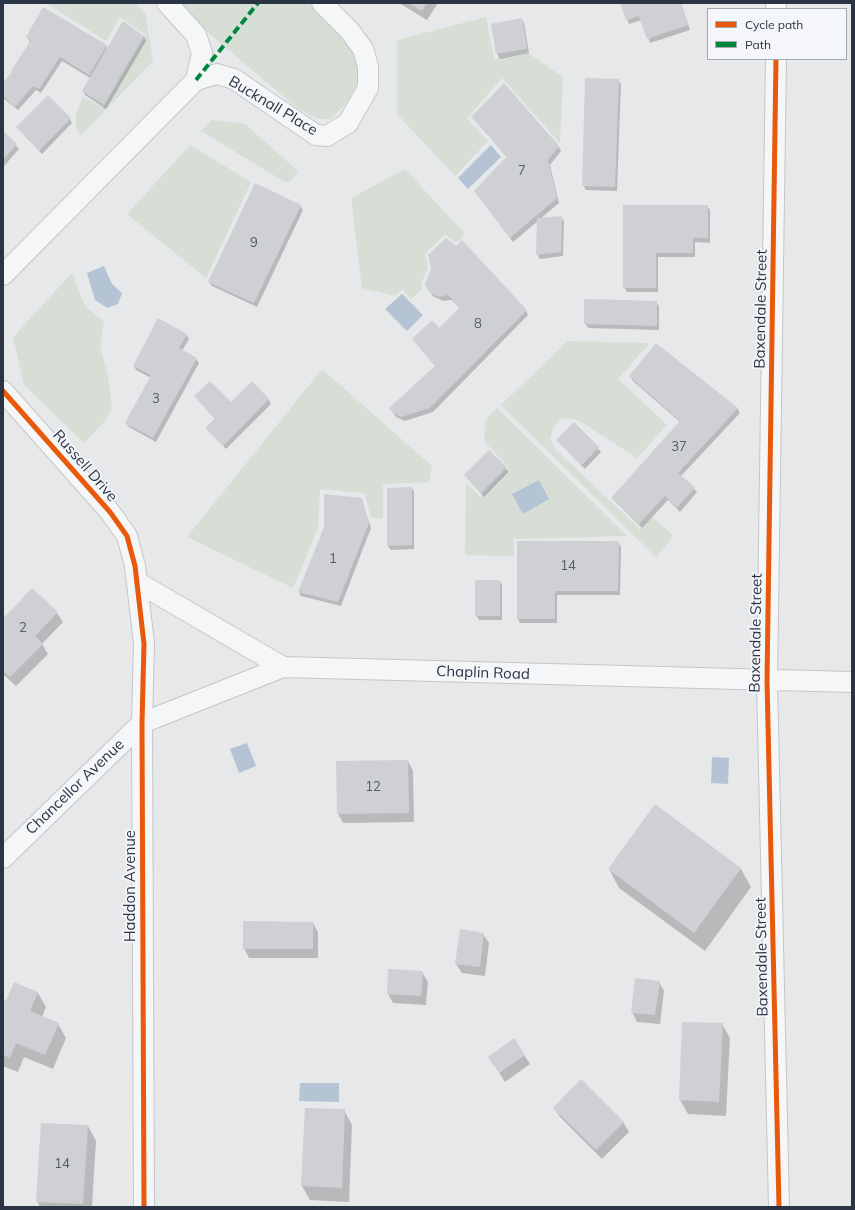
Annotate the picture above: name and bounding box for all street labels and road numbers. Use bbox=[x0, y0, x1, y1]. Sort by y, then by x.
street label: Bucknall Place bbox=[225, 72, 321, 140]
street label: Baxendale Street bbox=[751, 249, 771, 369]
street label: Russell Drive bbox=[49, 426, 121, 506]
street label: Baxendale Street bbox=[746, 573, 766, 693]
street label: Chaplin Road bbox=[436, 662, 530, 684]
street label: Chancellor Avenue bbox=[22, 736, 128, 838]
street label: Haddon Avenue bbox=[121, 830, 139, 942]
street label: Baxendale Street bbox=[752, 897, 772, 1017]

